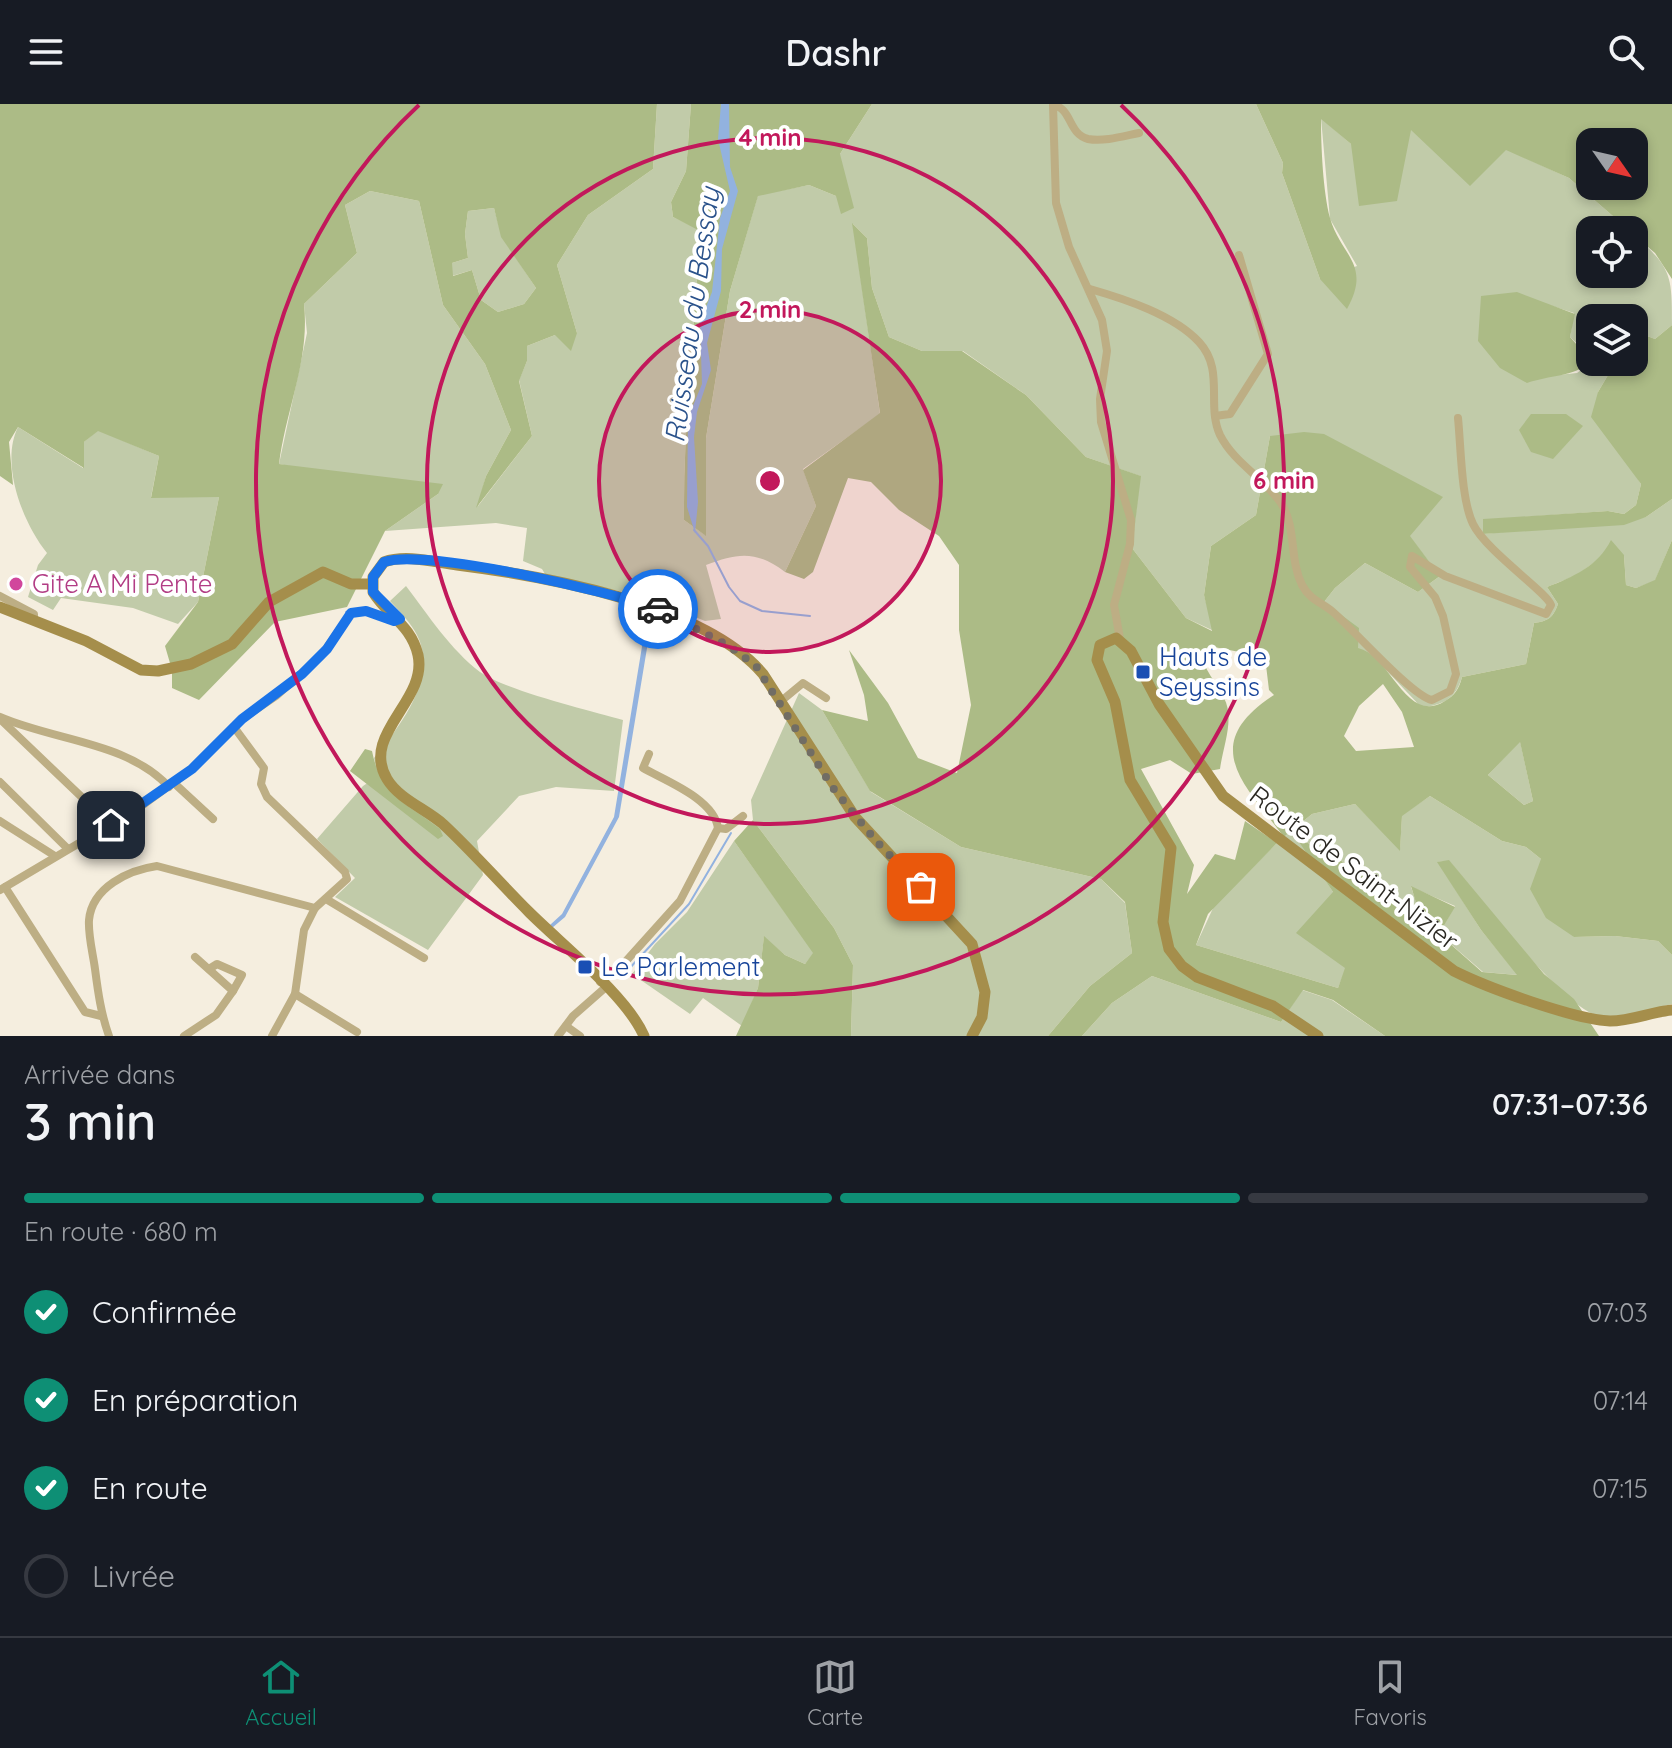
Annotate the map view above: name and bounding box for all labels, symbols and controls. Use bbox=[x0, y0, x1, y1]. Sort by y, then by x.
icon: menu bbox=[24, 30, 68, 74]
text: Dashr bbox=[785, 30, 887, 75]
icon: search bbox=[1604, 30, 1648, 74]
text: 4 min bbox=[739, 122, 801, 152]
north arrow bbox=[1576, 128, 1648, 200]
map controls bbox=[1576, 128, 1648, 376]
water label: Ruisseau du Bessay bbox=[656, 183, 727, 445]
button: locate bbox=[1576, 216, 1648, 288]
text: 2 min bbox=[739, 294, 801, 324]
button: layers bbox=[1576, 304, 1648, 376]
text: 6 min bbox=[1253, 465, 1315, 495]
centre of rings bbox=[756, 467, 784, 495]
place label: Gite A Mi Pente bbox=[32, 567, 213, 600]
courier bbox=[618, 569, 698, 649]
marker: Gite A Mi Pente bbox=[7, 575, 25, 593]
icon: car bbox=[636, 587, 680, 631]
place label: Hauts de Seyssins bbox=[1159, 640, 1267, 703]
marker: Hauts de Seyssins bbox=[1134, 663, 1152, 681]
street label: Route de Saint-Nizier bbox=[1243, 778, 1465, 957]
pin bbox=[77, 791, 145, 859]
icon: home bbox=[89, 803, 133, 847]
pin bbox=[887, 853, 955, 921]
icon: bag bbox=[899, 865, 943, 909]
place label: Le Parlement bbox=[601, 950, 760, 983]
marker: Le Parlement bbox=[576, 958, 594, 976]
text: Arrivée dans bbox=[24, 1058, 175, 1091]
text: 07:31–07:36 bbox=[1492, 1085, 1648, 1123]
text: 3 min bbox=[24, 1088, 157, 1153]
text: En route · 680 m bbox=[24, 1215, 218, 1248]
icon: check bbox=[24, 1290, 68, 1334]
text: Confirmée bbox=[92, 1293, 237, 1331]
text: 07:03 bbox=[1587, 1296, 1648, 1329]
icon: check bbox=[24, 1378, 68, 1422]
text: En préparation bbox=[92, 1381, 298, 1419]
text: 07:14 bbox=[1593, 1384, 1648, 1417]
icon: check bbox=[24, 1466, 68, 1510]
text: En route bbox=[92, 1469, 208, 1507]
text: 07:15 bbox=[1592, 1472, 1648, 1505]
text: Livrée bbox=[92, 1557, 175, 1595]
tab: Accueil bbox=[245, 1655, 317, 1731]
tab: Carte bbox=[807, 1655, 863, 1731]
tab: Favoris bbox=[1353, 1655, 1427, 1731]

